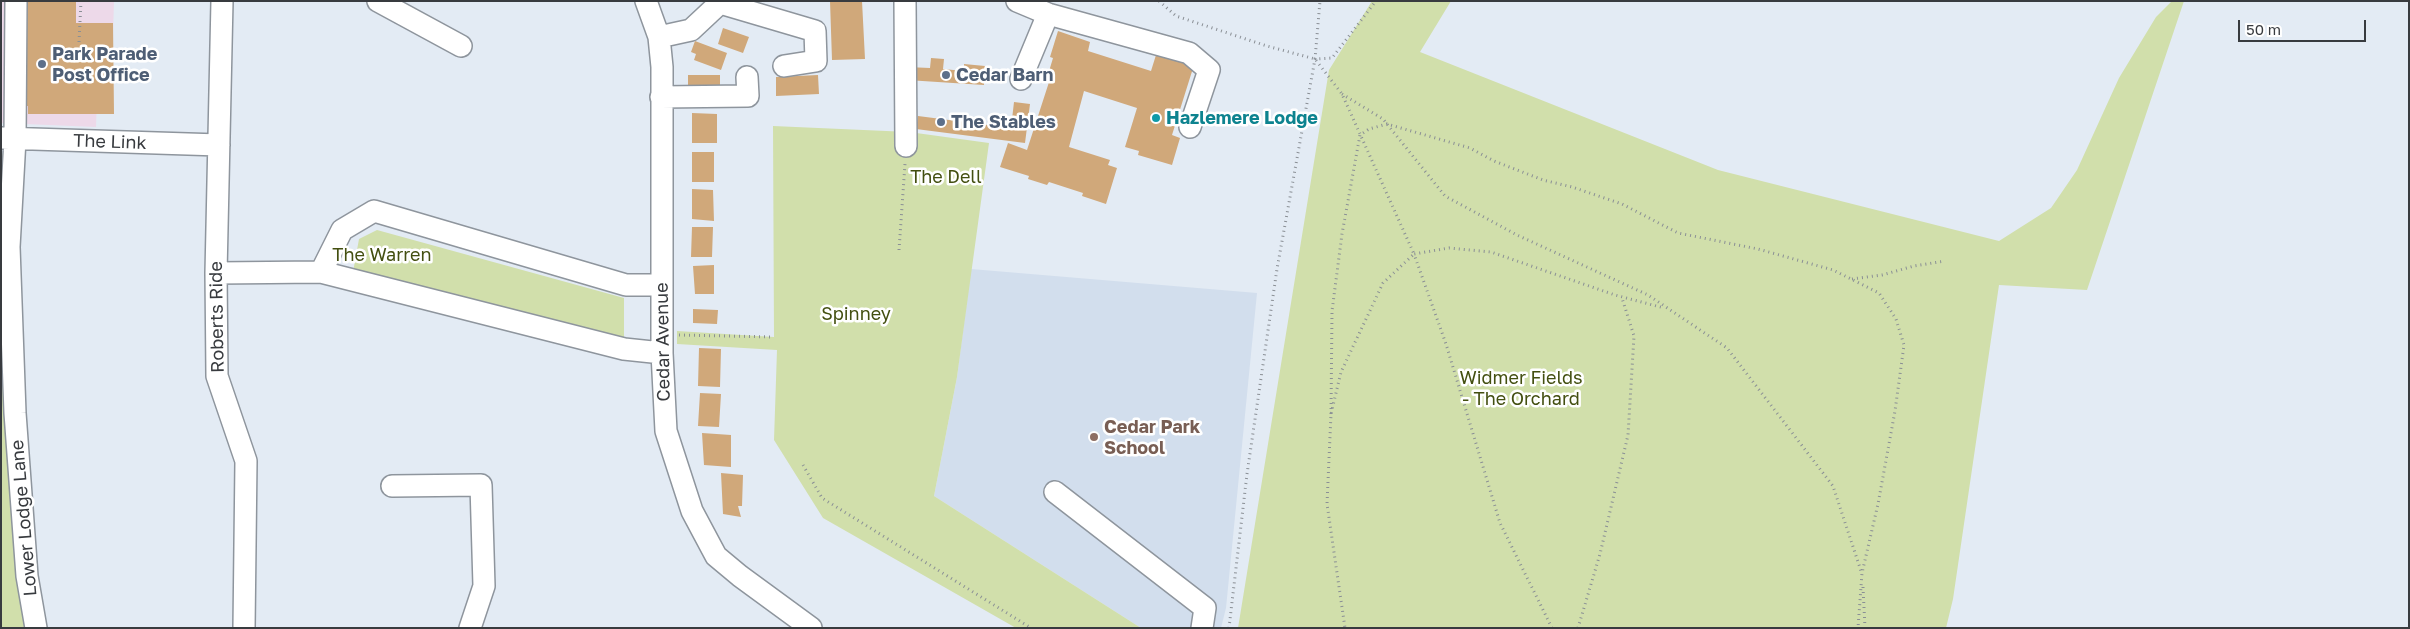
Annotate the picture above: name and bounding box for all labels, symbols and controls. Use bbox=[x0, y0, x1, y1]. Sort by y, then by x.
scale bar bbox=[2240, 10, 2368, 42]
text: 50 m bbox=[2246, 20, 2281, 38]
place label: Park Parade Post Office bbox=[52, 43, 157, 86]
marker: Park Parade Post Office bbox=[36, 58, 48, 70]
place label: Cedar Barn bbox=[956, 64, 1053, 86]
marker: Cedar Barn bbox=[940, 69, 952, 81]
place label: Hazlemere Lodge bbox=[1166, 107, 1318, 129]
place label: The Stables bbox=[951, 111, 1056, 133]
marker: Hazlemere Lodge bbox=[1150, 112, 1162, 124]
marker: The Stables bbox=[935, 116, 947, 128]
street label: The Link bbox=[73, 130, 147, 154]
park label: The Dell bbox=[910, 166, 982, 188]
park label: The Warren bbox=[332, 244, 432, 266]
street label: Roberts Ride bbox=[205, 261, 229, 373]
street label: Cedar Avenue bbox=[651, 282, 675, 402]
park label: Spinney bbox=[821, 303, 891, 325]
park label: Widmer Fields - The Orchard bbox=[1459, 367, 1583, 409]
place label: Cedar Park School bbox=[1104, 416, 1200, 458]
marker: Cedar Park School bbox=[1088, 431, 1100, 443]
street label: Lower Lodge Lane bbox=[6, 439, 42, 597]

